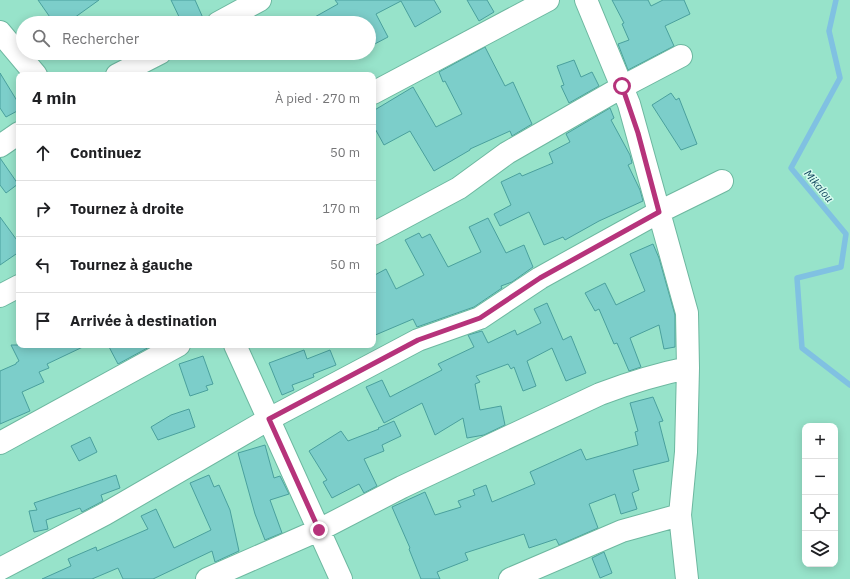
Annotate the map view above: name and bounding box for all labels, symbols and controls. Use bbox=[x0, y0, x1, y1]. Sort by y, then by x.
search box bbox=[16, 16, 376, 60]
icon: search bbox=[30, 27, 52, 49]
text: Rechercher bbox=[62, 29, 139, 48]
route start bbox=[613, 77, 631, 95]
text: 4 min bbox=[32, 87, 76, 109]
text: À pied · 270 m bbox=[275, 90, 360, 107]
icon: ahead bbox=[32, 142, 54, 164]
text: Continuez bbox=[70, 143, 141, 162]
text: 50 m bbox=[330, 144, 360, 161]
water label: Mikalou bbox=[801, 167, 837, 205]
icon: right bbox=[32, 198, 54, 220]
text: Tournez à droite bbox=[70, 199, 184, 218]
text: 170 m bbox=[322, 200, 360, 217]
icon: left bbox=[32, 254, 54, 276]
text: Tournez à gauche bbox=[70, 255, 193, 274]
text: 50 m bbox=[330, 256, 360, 273]
icon: arrive bbox=[32, 310, 54, 332]
text: Arrivée à destination bbox=[70, 311, 217, 330]
map controls bbox=[802, 423, 838, 567]
button: + bbox=[802, 423, 838, 459]
button: − bbox=[802, 459, 838, 495]
button: locate bbox=[802, 495, 838, 531]
route end bbox=[310, 521, 328, 539]
button: layers bbox=[802, 531, 838, 567]

